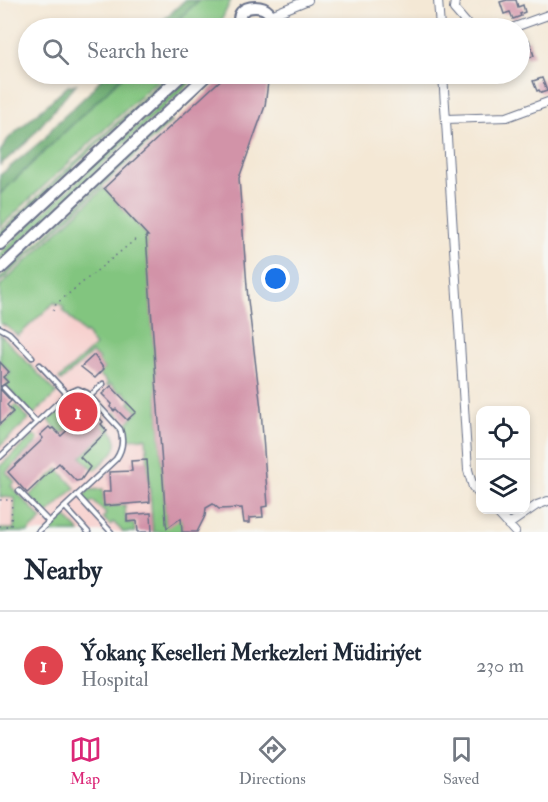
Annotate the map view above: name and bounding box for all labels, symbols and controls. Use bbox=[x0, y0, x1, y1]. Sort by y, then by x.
search box bbox=[18, 18, 530, 84]
icon: search bbox=[39, 35, 72, 68]
text: Search here bbox=[87, 37, 189, 65]
your location bbox=[261, 264, 290, 293]
pin: 1 bbox=[58, 390, 98, 434]
map controls bbox=[476, 406, 530, 514]
button: locate bbox=[476, 406, 530, 460]
button: layers bbox=[476, 460, 530, 514]
text: Nearby bbox=[24, 555, 102, 587]
text: Ýokanç Keselleri Merkezleri Müdiriýet bbox=[81, 639, 421, 667]
text: 1 bbox=[40, 653, 47, 678]
text: 230 m bbox=[476, 653, 524, 678]
text: Hospital bbox=[81, 667, 149, 692]
tab: Map bbox=[69, 733, 102, 789]
tab: Directions bbox=[239, 733, 306, 789]
tab: Saved bbox=[443, 733, 479, 789]

